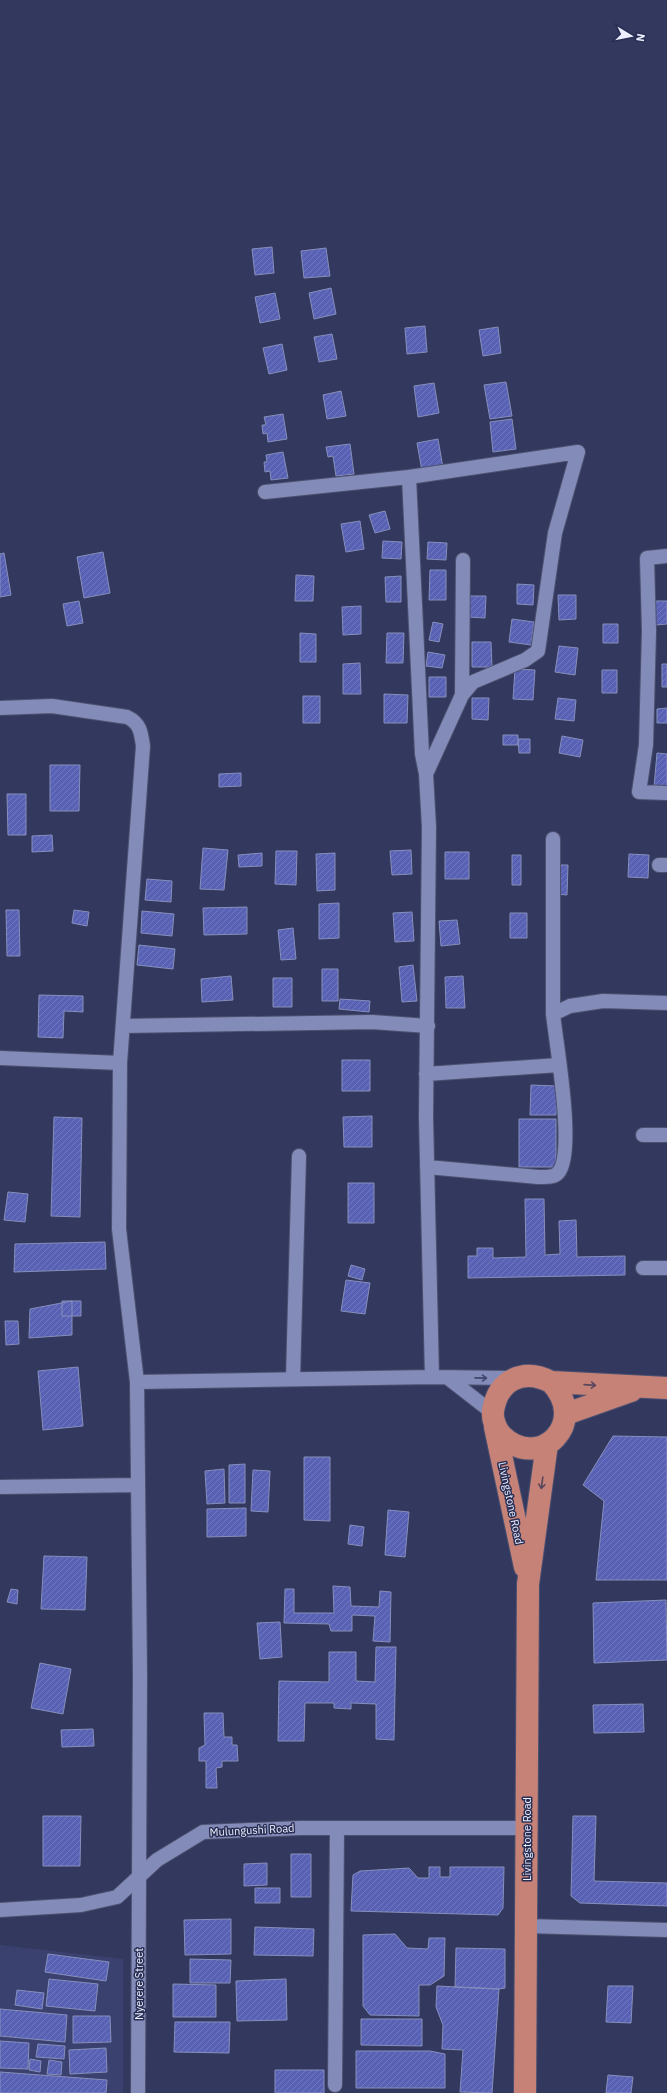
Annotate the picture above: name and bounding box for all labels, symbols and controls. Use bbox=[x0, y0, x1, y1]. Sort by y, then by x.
north arrow bbox=[611, 16, 651, 56]
text: N bbox=[633, 33, 648, 43]
one-way arrow bbox=[474, 1374, 487, 1382]
one-way arrow bbox=[583, 1381, 596, 1388]
street label: Livingstone Road bbox=[495, 1461, 527, 1545]
one-way arrow bbox=[538, 1476, 546, 1489]
street label: Livingstone Road bbox=[520, 1797, 534, 1881]
street label: Mulungushi Road bbox=[209, 1821, 295, 1839]
street label: Nyerere Street bbox=[132, 1948, 146, 2020]

